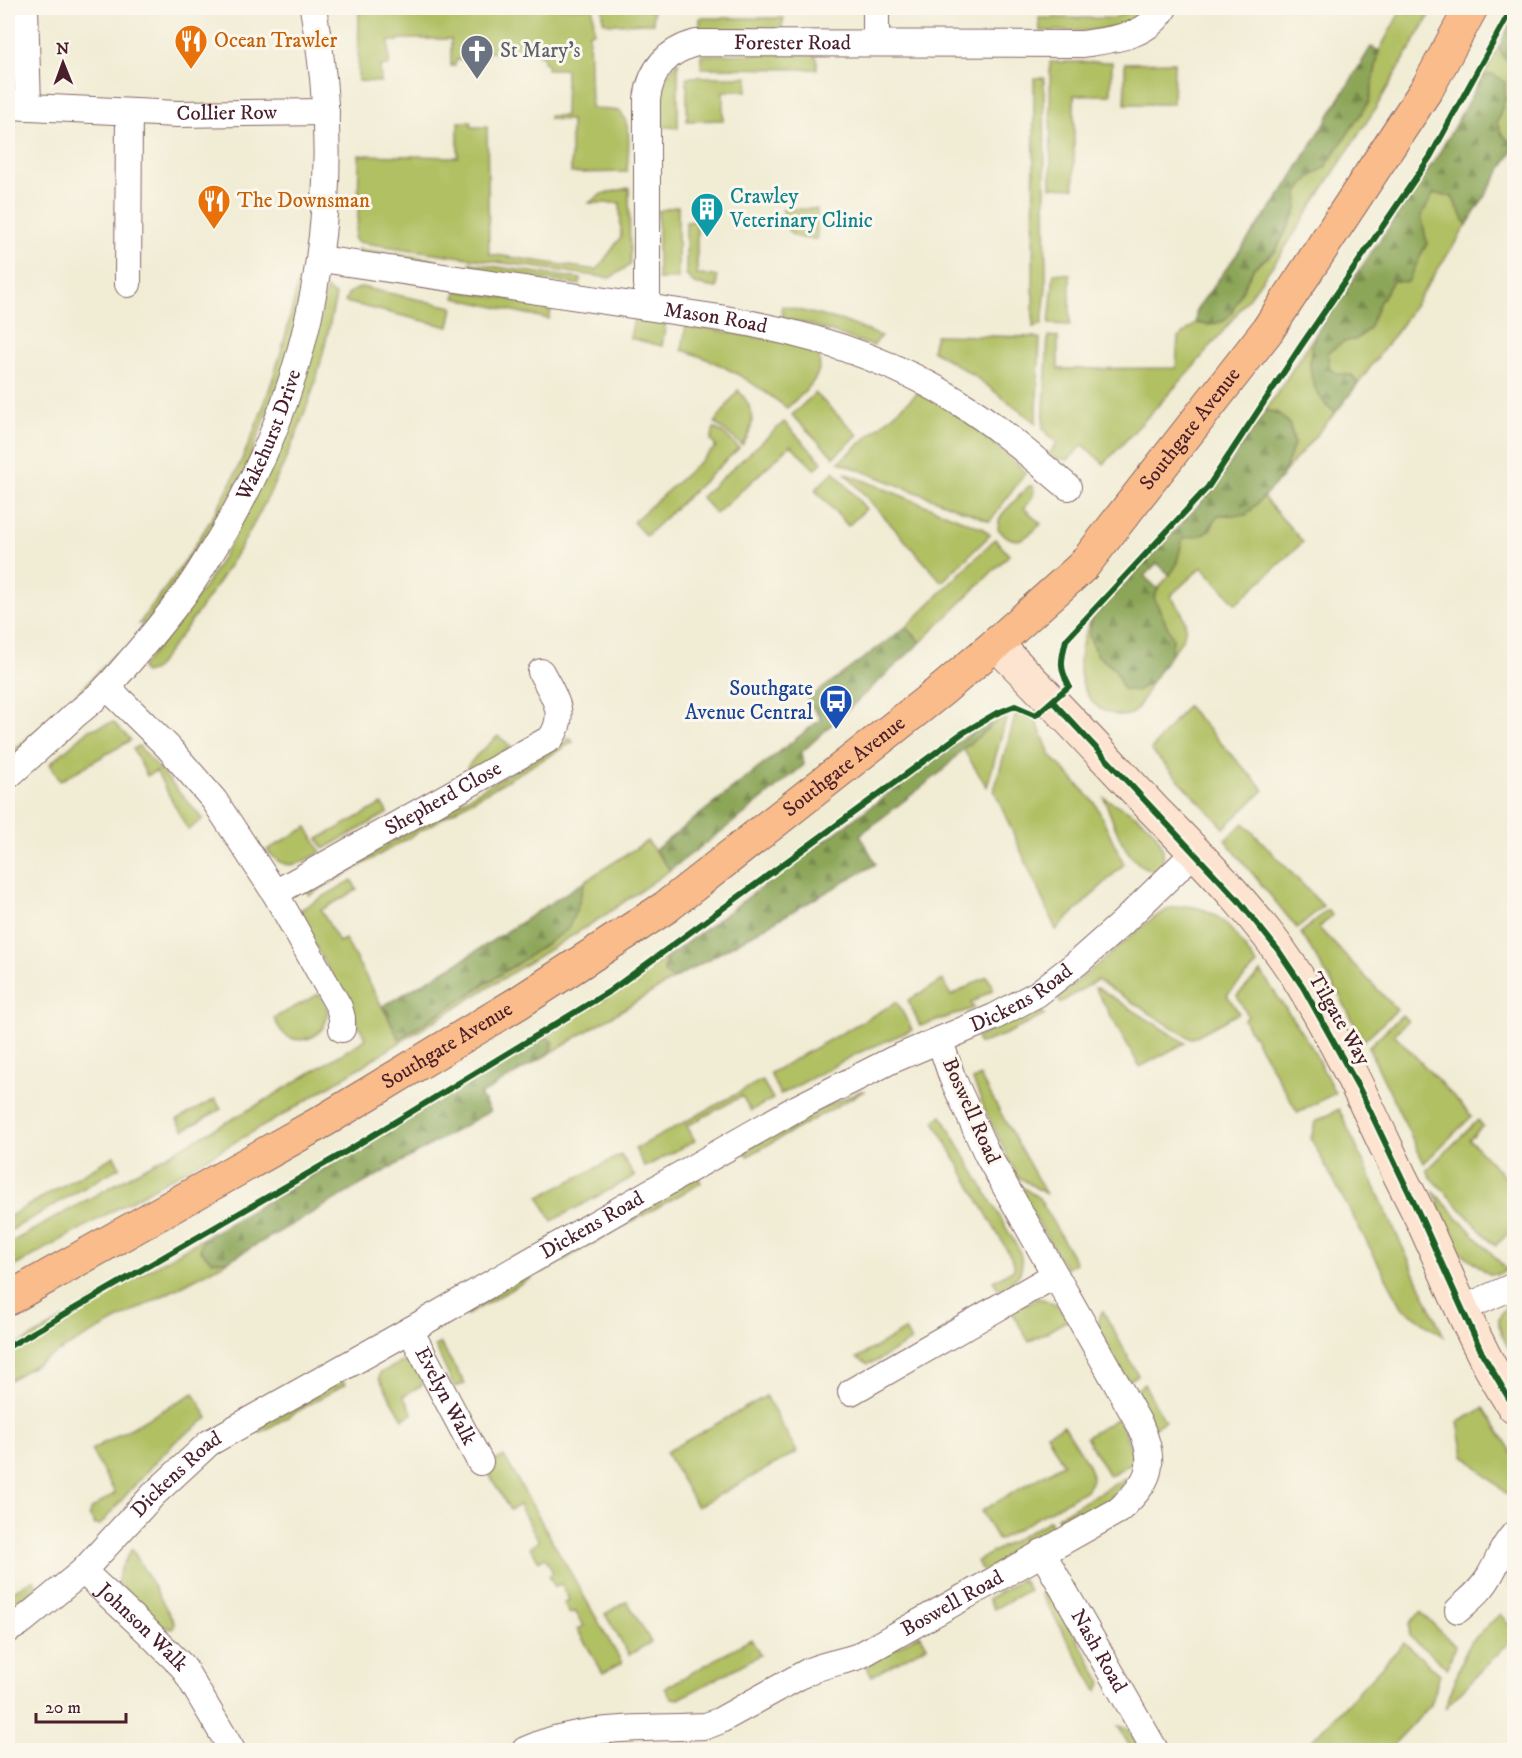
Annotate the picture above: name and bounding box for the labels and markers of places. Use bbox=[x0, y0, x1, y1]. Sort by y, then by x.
restaurant icon: Ocean Trawler bbox=[173, 23, 209, 70]
place label: Ocean Trawler bbox=[214, 28, 337, 54]
church icon: St Mary's bbox=[459, 33, 495, 80]
place label: St Mary's bbox=[500, 38, 581, 64]
restaurant icon: The Downsman bbox=[196, 183, 232, 230]
place label: Crawley Veterinary Clinic bbox=[729, 184, 873, 234]
place label: The Downsman bbox=[237, 188, 370, 214]
building icon: Crawley Veterinary Clinic bbox=[689, 191, 725, 238]
place label: Southgate Avenue Central bbox=[685, 676, 814, 726]
bus stop icon: Southgate Avenue Central bbox=[818, 683, 854, 730]

